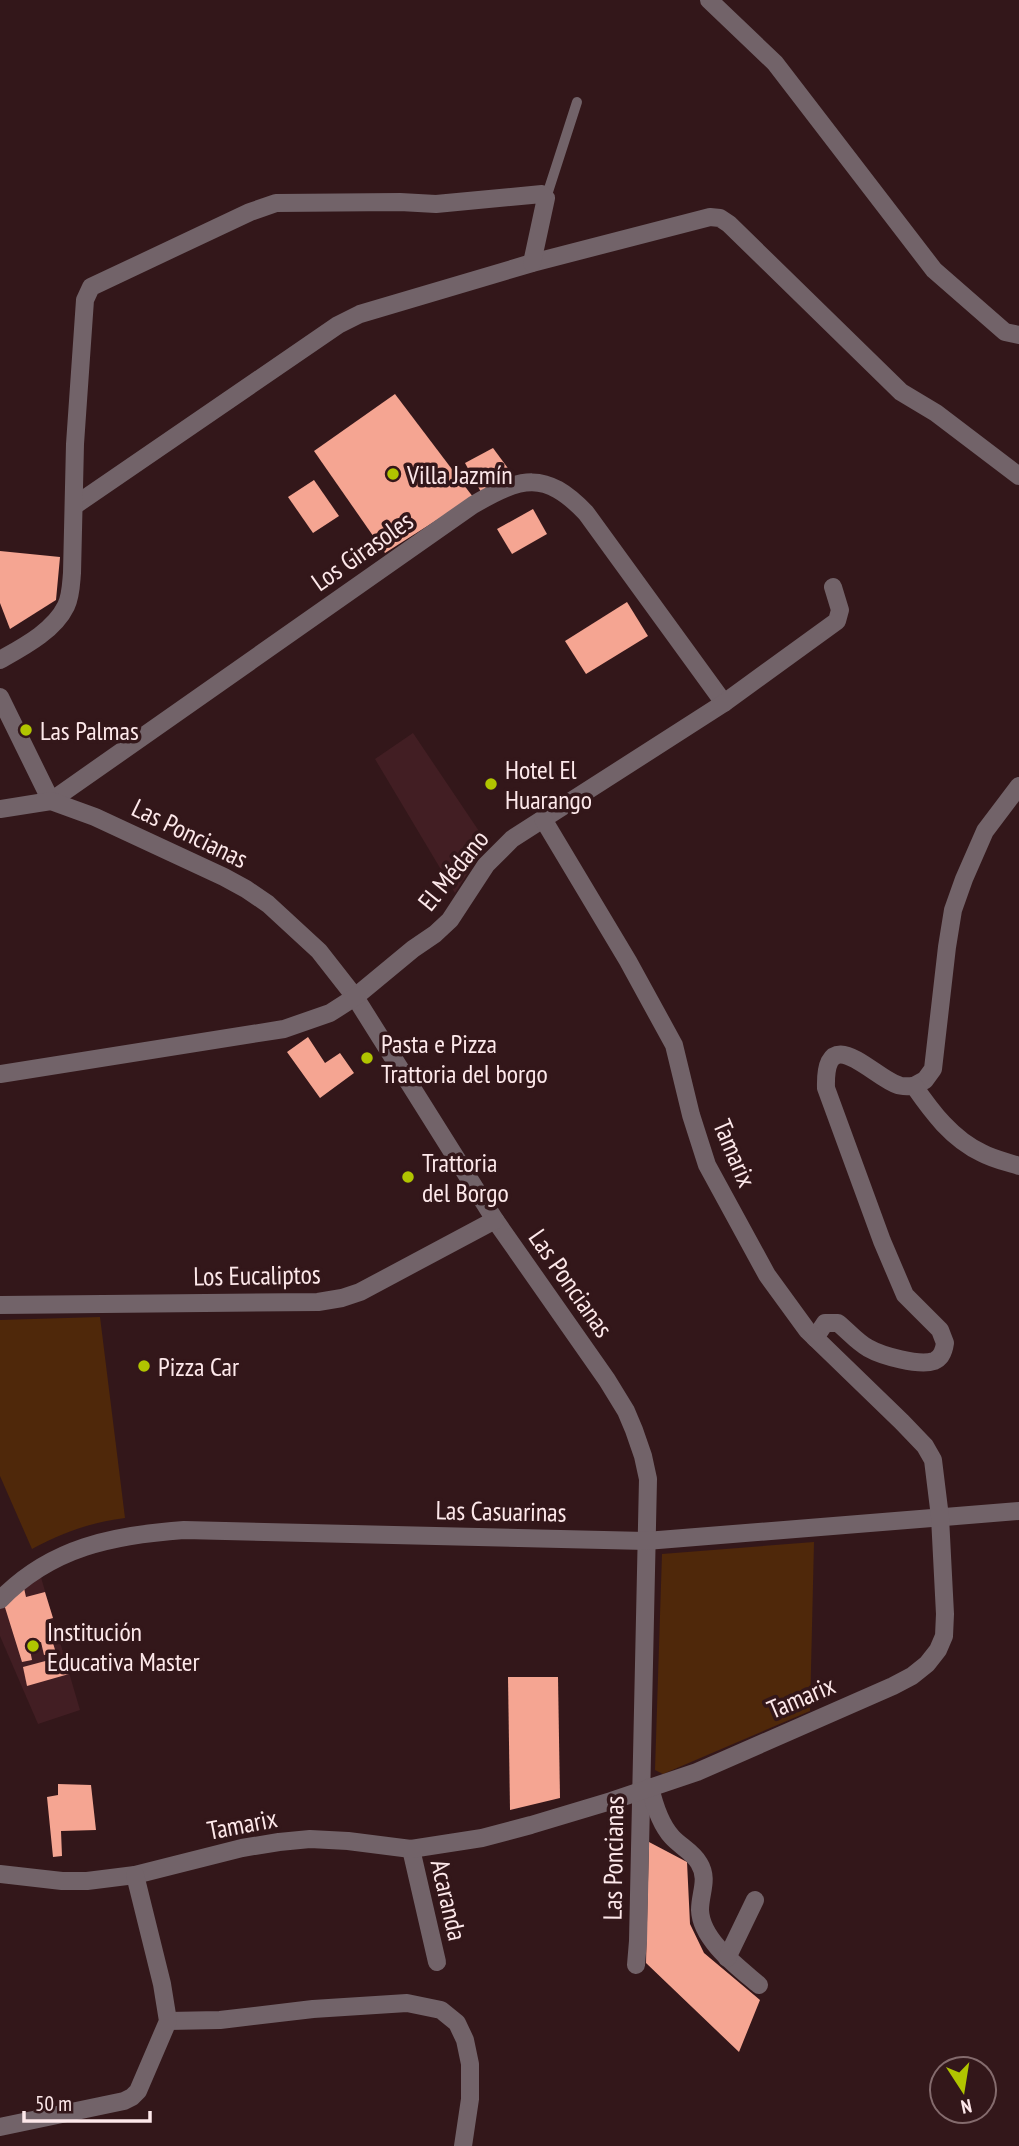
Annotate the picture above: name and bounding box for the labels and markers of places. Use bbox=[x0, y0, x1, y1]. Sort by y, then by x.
place label: Villa Jazmín bbox=[406, 458, 513, 491]
marker: Villa Jazmín bbox=[385, 466, 401, 482]
place label: Las Palmas bbox=[40, 714, 139, 747]
marker: Las Palmas bbox=[18, 722, 34, 738]
place label: Hotel El Huarango bbox=[505, 753, 592, 816]
marker: Hotel El Huarango bbox=[483, 776, 499, 792]
place label: Pasta e Pizza Trattoria del borgo bbox=[381, 1027, 548, 1090]
marker: Pasta e Pizza Trattoria del borgo bbox=[359, 1050, 375, 1066]
place label: Trattoria del Borgo bbox=[422, 1146, 509, 1209]
marker: Trattoria del Borgo bbox=[400, 1169, 416, 1185]
place label: Pizza Car bbox=[158, 1350, 239, 1383]
marker: Pizza Car bbox=[136, 1358, 152, 1374]
place label: Institución Educativa Master bbox=[47, 1615, 200, 1678]
marker: Institución Educativa Master bbox=[25, 1638, 41, 1654]

